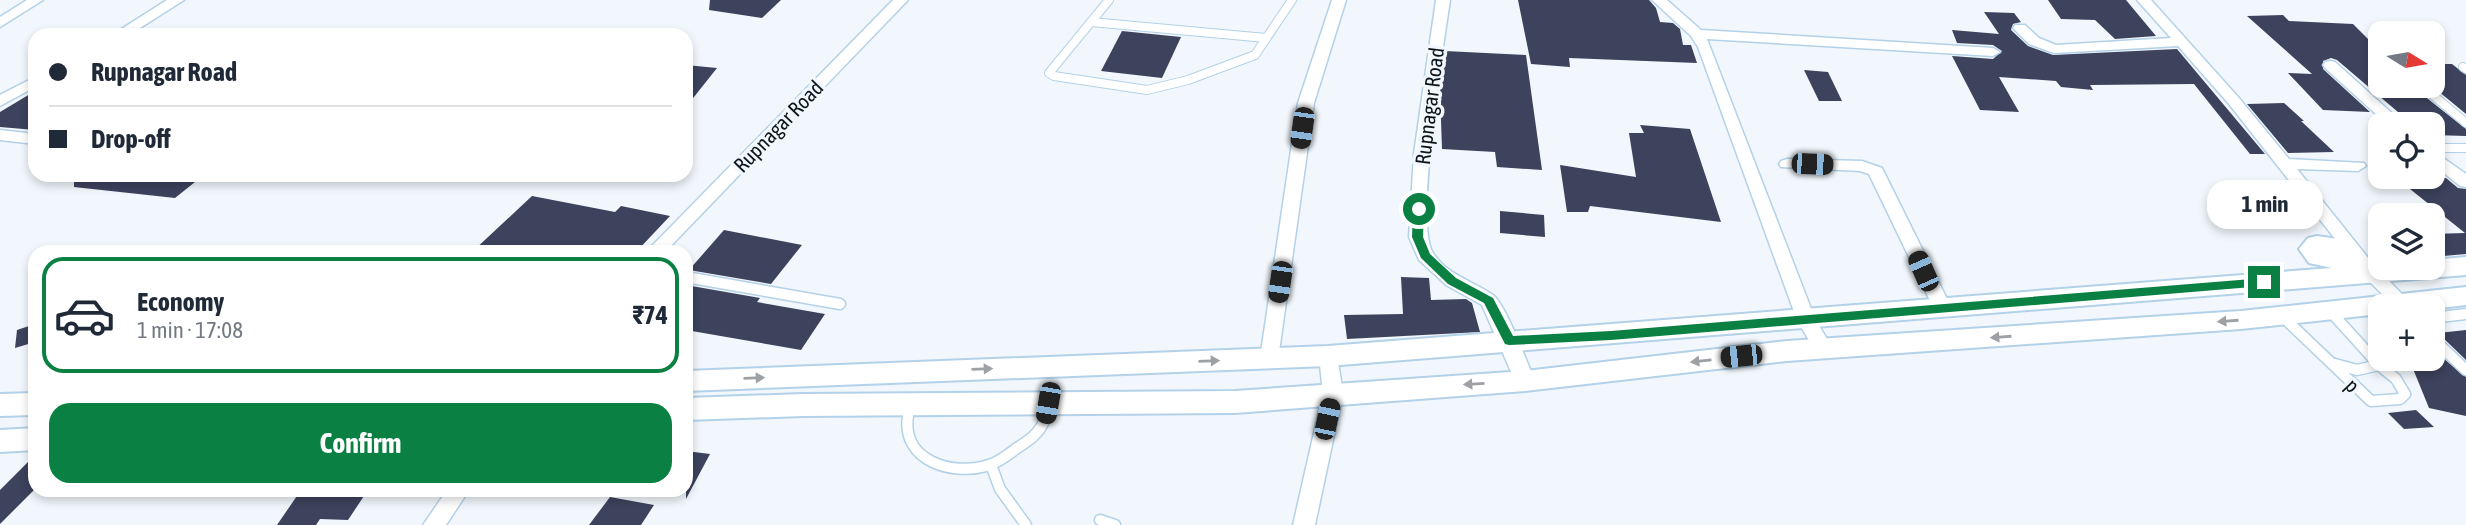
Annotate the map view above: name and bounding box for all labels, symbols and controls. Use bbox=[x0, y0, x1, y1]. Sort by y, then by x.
north arrow bbox=[2368, 21, 2445, 98]
map controls bbox=[2368, 21, 2445, 371]
street label: Rupnagar Road bbox=[1410, 46, 1448, 166]
text: Rupnagar Road bbox=[91, 57, 237, 87]
street label: Rupnagar Road bbox=[728, 75, 828, 177]
car bbox=[1289, 106, 1316, 150]
button: locate bbox=[2368, 112, 2445, 189]
text: Drop-off bbox=[91, 124, 171, 154]
car bbox=[1791, 153, 1834, 175]
callout: 1 min bbox=[2206, 180, 2322, 230]
text: 1 min bbox=[2242, 191, 2288, 217]
route start bbox=[1403, 193, 1435, 225]
button: layers bbox=[2368, 203, 2445, 280]
car bbox=[1905, 248, 1942, 294]
car bbox=[1267, 260, 1294, 304]
route end bbox=[2248, 266, 2280, 298]
icon: car bbox=[53, 284, 116, 347]
text: Economy bbox=[137, 287, 224, 317]
button: + bbox=[2368, 294, 2445, 371]
text: ₹74 bbox=[632, 300, 668, 330]
one-way arrow bbox=[2216, 316, 2238, 327]
text: 1 min · 17:08 bbox=[137, 317, 243, 343]
one-way arrow bbox=[1989, 332, 2011, 343]
car bbox=[1720, 343, 1763, 369]
one-way arrow bbox=[1198, 355, 1220, 367]
one-way arrow bbox=[1690, 355, 1712, 366]
one-way arrow bbox=[971, 364, 993, 375]
one-way arrow bbox=[743, 372, 765, 384]
street label: p bbox=[2341, 373, 2365, 397]
one-way arrow bbox=[1463, 379, 1485, 390]
car bbox=[1035, 380, 1062, 426]
car bbox=[1313, 396, 1342, 442]
button: Confirm bbox=[49, 403, 672, 483]

